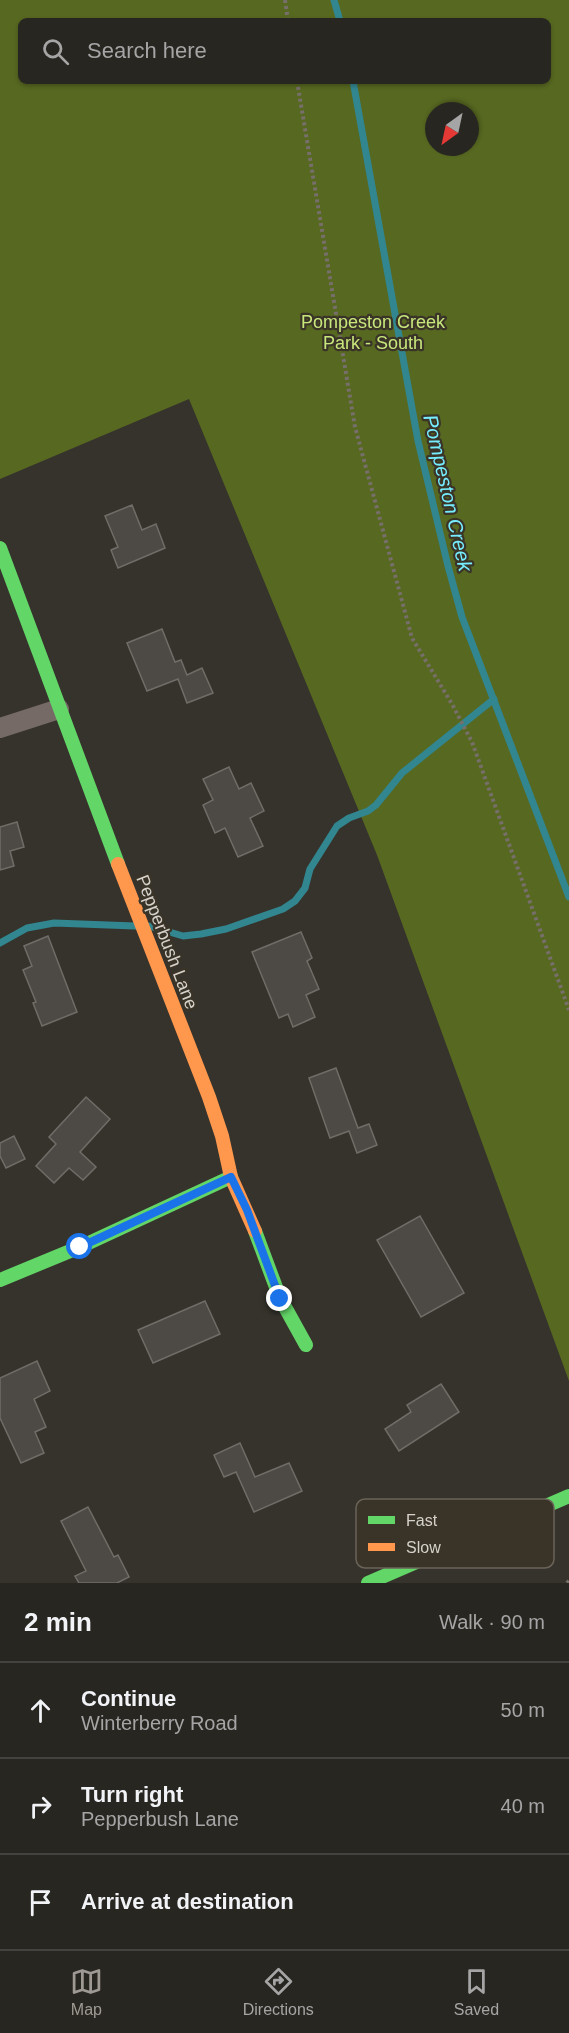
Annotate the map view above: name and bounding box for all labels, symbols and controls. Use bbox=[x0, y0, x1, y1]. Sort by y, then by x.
search box bbox=[18, 18, 551, 84]
icon: search bbox=[39, 35, 72, 68]
text: Search here bbox=[87, 38, 207, 63]
north arrow bbox=[425, 102, 479, 156]
park label: Pompeston Creek Park - South bbox=[301, 312, 446, 353]
water label: Pompeston Creek bbox=[419, 413, 477, 574]
street label: Pepperbush Lane bbox=[132, 872, 202, 1012]
route start bbox=[66, 1233, 92, 1259]
route end bbox=[266, 1285, 292, 1311]
legend bbox=[356, 1499, 554, 1568]
text: Fast bbox=[406, 1512, 438, 1529]
text: Slow bbox=[406, 1539, 441, 1556]
text: 2 min bbox=[24, 1607, 92, 1637]
text: Walk · 90 m bbox=[439, 1611, 545, 1633]
text: Continue bbox=[81, 1686, 176, 1711]
icon: ahead bbox=[24, 1694, 57, 1727]
text: 50 m bbox=[501, 1699, 545, 1721]
text: Winterberry Road bbox=[81, 1712, 238, 1734]
text: Turn right bbox=[81, 1782, 183, 1807]
icon: right bbox=[24, 1790, 57, 1823]
text: 40 m bbox=[501, 1795, 545, 1817]
text: Pepperbush Lane bbox=[81, 1808, 239, 1830]
icon: arrive bbox=[24, 1886, 57, 1919]
text: Arrive at destination bbox=[81, 1889, 294, 1914]
tab: Map bbox=[70, 1965, 103, 2019]
tab: Directions bbox=[243, 1965, 314, 2019]
tab: Saved bbox=[454, 1965, 499, 2019]

